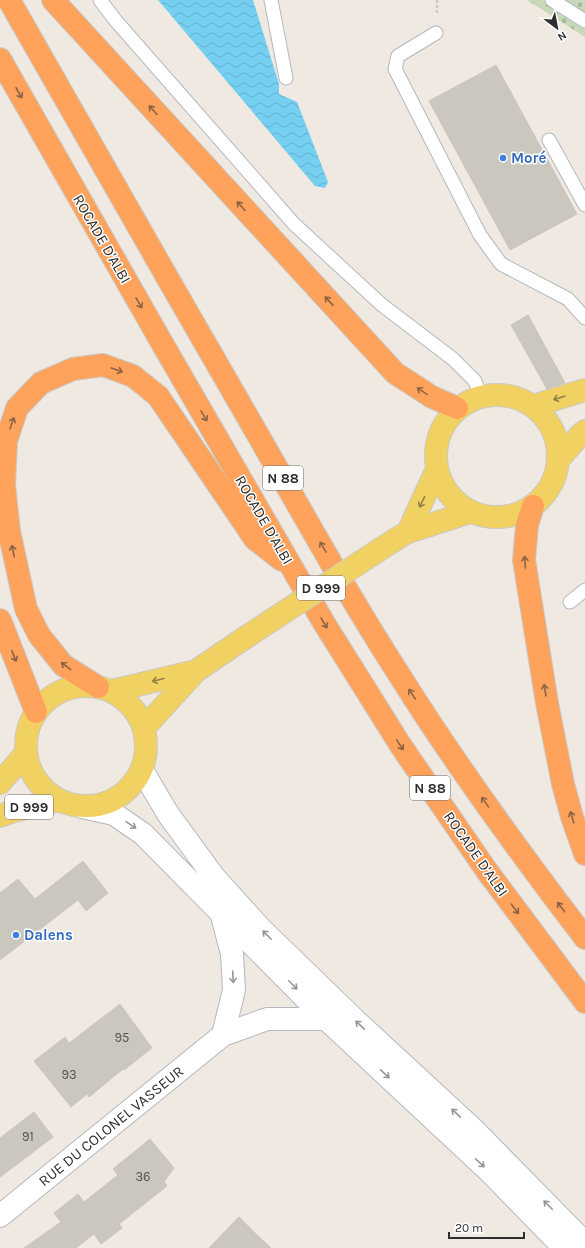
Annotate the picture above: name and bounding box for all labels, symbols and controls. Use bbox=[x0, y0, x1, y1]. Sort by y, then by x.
north arrow bbox=[537, 8, 577, 48]
text: N bbox=[555, 28, 569, 44]
one-way arrow bbox=[16, 87, 24, 99]
one-way arrow bbox=[149, 104, 158, 115]
place label: Moré bbox=[511, 149, 546, 167]
marker: Moré bbox=[498, 153, 508, 163]
street label: ROCADE D'ALBI bbox=[69, 191, 135, 287]
one-way arrow bbox=[237, 201, 246, 211]
one-way arrow bbox=[135, 297, 143, 309]
one-way arrow bbox=[325, 297, 334, 307]
one-way arrow bbox=[111, 367, 123, 375]
one-way arrow bbox=[417, 387, 428, 395]
one-way arrow bbox=[553, 395, 566, 402]
one-way arrow bbox=[200, 410, 208, 422]
one-way arrow bbox=[9, 417, 17, 429]
road number: N 88 bbox=[263, 466, 303, 490]
street label: ROCADE D'ALBI bbox=[231, 472, 297, 568]
one-way arrow bbox=[418, 495, 425, 507]
one-way arrow bbox=[318, 541, 326, 553]
one-way arrow bbox=[9, 545, 17, 558]
one-way arrow bbox=[521, 556, 528, 569]
road number: D 999 bbox=[297, 576, 345, 600]
one-way arrow bbox=[320, 617, 328, 628]
one-way arrow bbox=[11, 650, 19, 662]
one-way arrow bbox=[60, 662, 71, 670]
one-way arrow bbox=[152, 677, 165, 684]
one-way arrow bbox=[541, 684, 549, 697]
one-way arrow bbox=[408, 689, 416, 700]
one-way arrow bbox=[396, 739, 405, 750]
road number: N 88 bbox=[410, 776, 450, 800]
road number: D 999 bbox=[5, 795, 53, 819]
one-way arrow bbox=[481, 797, 489, 808]
street label: ROCADE D'ALBI bbox=[440, 808, 512, 900]
one-way arrow bbox=[568, 811, 575, 824]
one-way arrow bbox=[125, 821, 136, 829]
one-way arrow bbox=[557, 902, 566, 913]
one-way arrow bbox=[511, 903, 519, 914]
place label: Dalens bbox=[24, 926, 73, 944]
marker: Dalens bbox=[11, 930, 21, 940]
one-way arrow bbox=[262, 930, 272, 940]
one-way arrow bbox=[229, 970, 237, 983]
one-way arrow bbox=[288, 980, 298, 990]
one-way arrow bbox=[355, 1020, 365, 1030]
house number: 95 bbox=[115, 1030, 129, 1045]
street label: RUE DU COLONEL VASSEUR bbox=[35, 1062, 187, 1190]
house number: 93 bbox=[61, 1067, 77, 1082]
one-way arrow bbox=[380, 1069, 390, 1079]
one-way arrow bbox=[451, 1109, 461, 1118]
house number: 91 bbox=[22, 1129, 34, 1144]
one-way arrow bbox=[475, 1158, 485, 1168]
house number: 36 bbox=[135, 1169, 151, 1184]
one-way arrow bbox=[543, 1200, 553, 1210]
scale bar bbox=[449, 1214, 524, 1240]
text: 20 m bbox=[455, 1221, 483, 1235]

